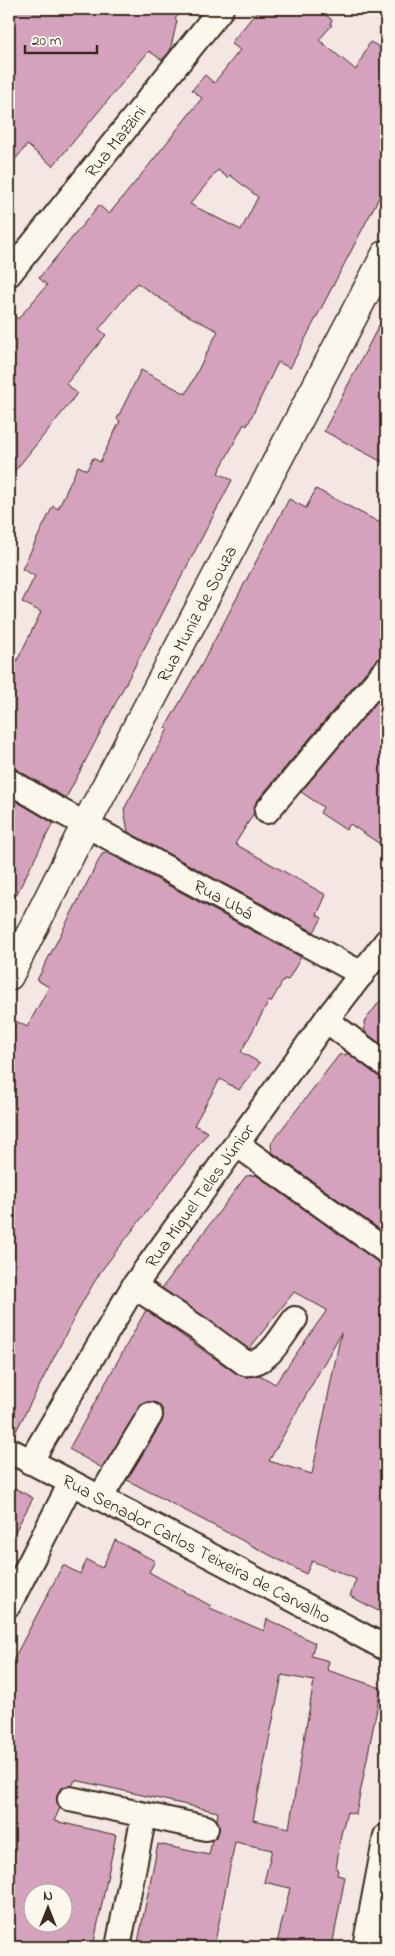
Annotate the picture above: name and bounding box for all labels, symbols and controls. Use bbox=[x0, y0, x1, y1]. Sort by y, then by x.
scale bar bbox=[25, 22, 98, 54]
text: 20 m bbox=[32, 30, 62, 52]
street label: Rua Mazzini bbox=[80, 101, 154, 184]
street label: Rua Muniz de Souza bbox=[152, 542, 245, 688]
street label: Rua Ubá bbox=[188, 874, 257, 928]
street label: Rua Miguel Teles Júnior bbox=[140, 1119, 262, 1274]
street label: Rua Senador Carlos Teixeira de Carvalho bbox=[57, 1469, 335, 1632]
north arrow bbox=[22, 1884, 72, 1934]
text: N bbox=[43, 1886, 53, 1907]

